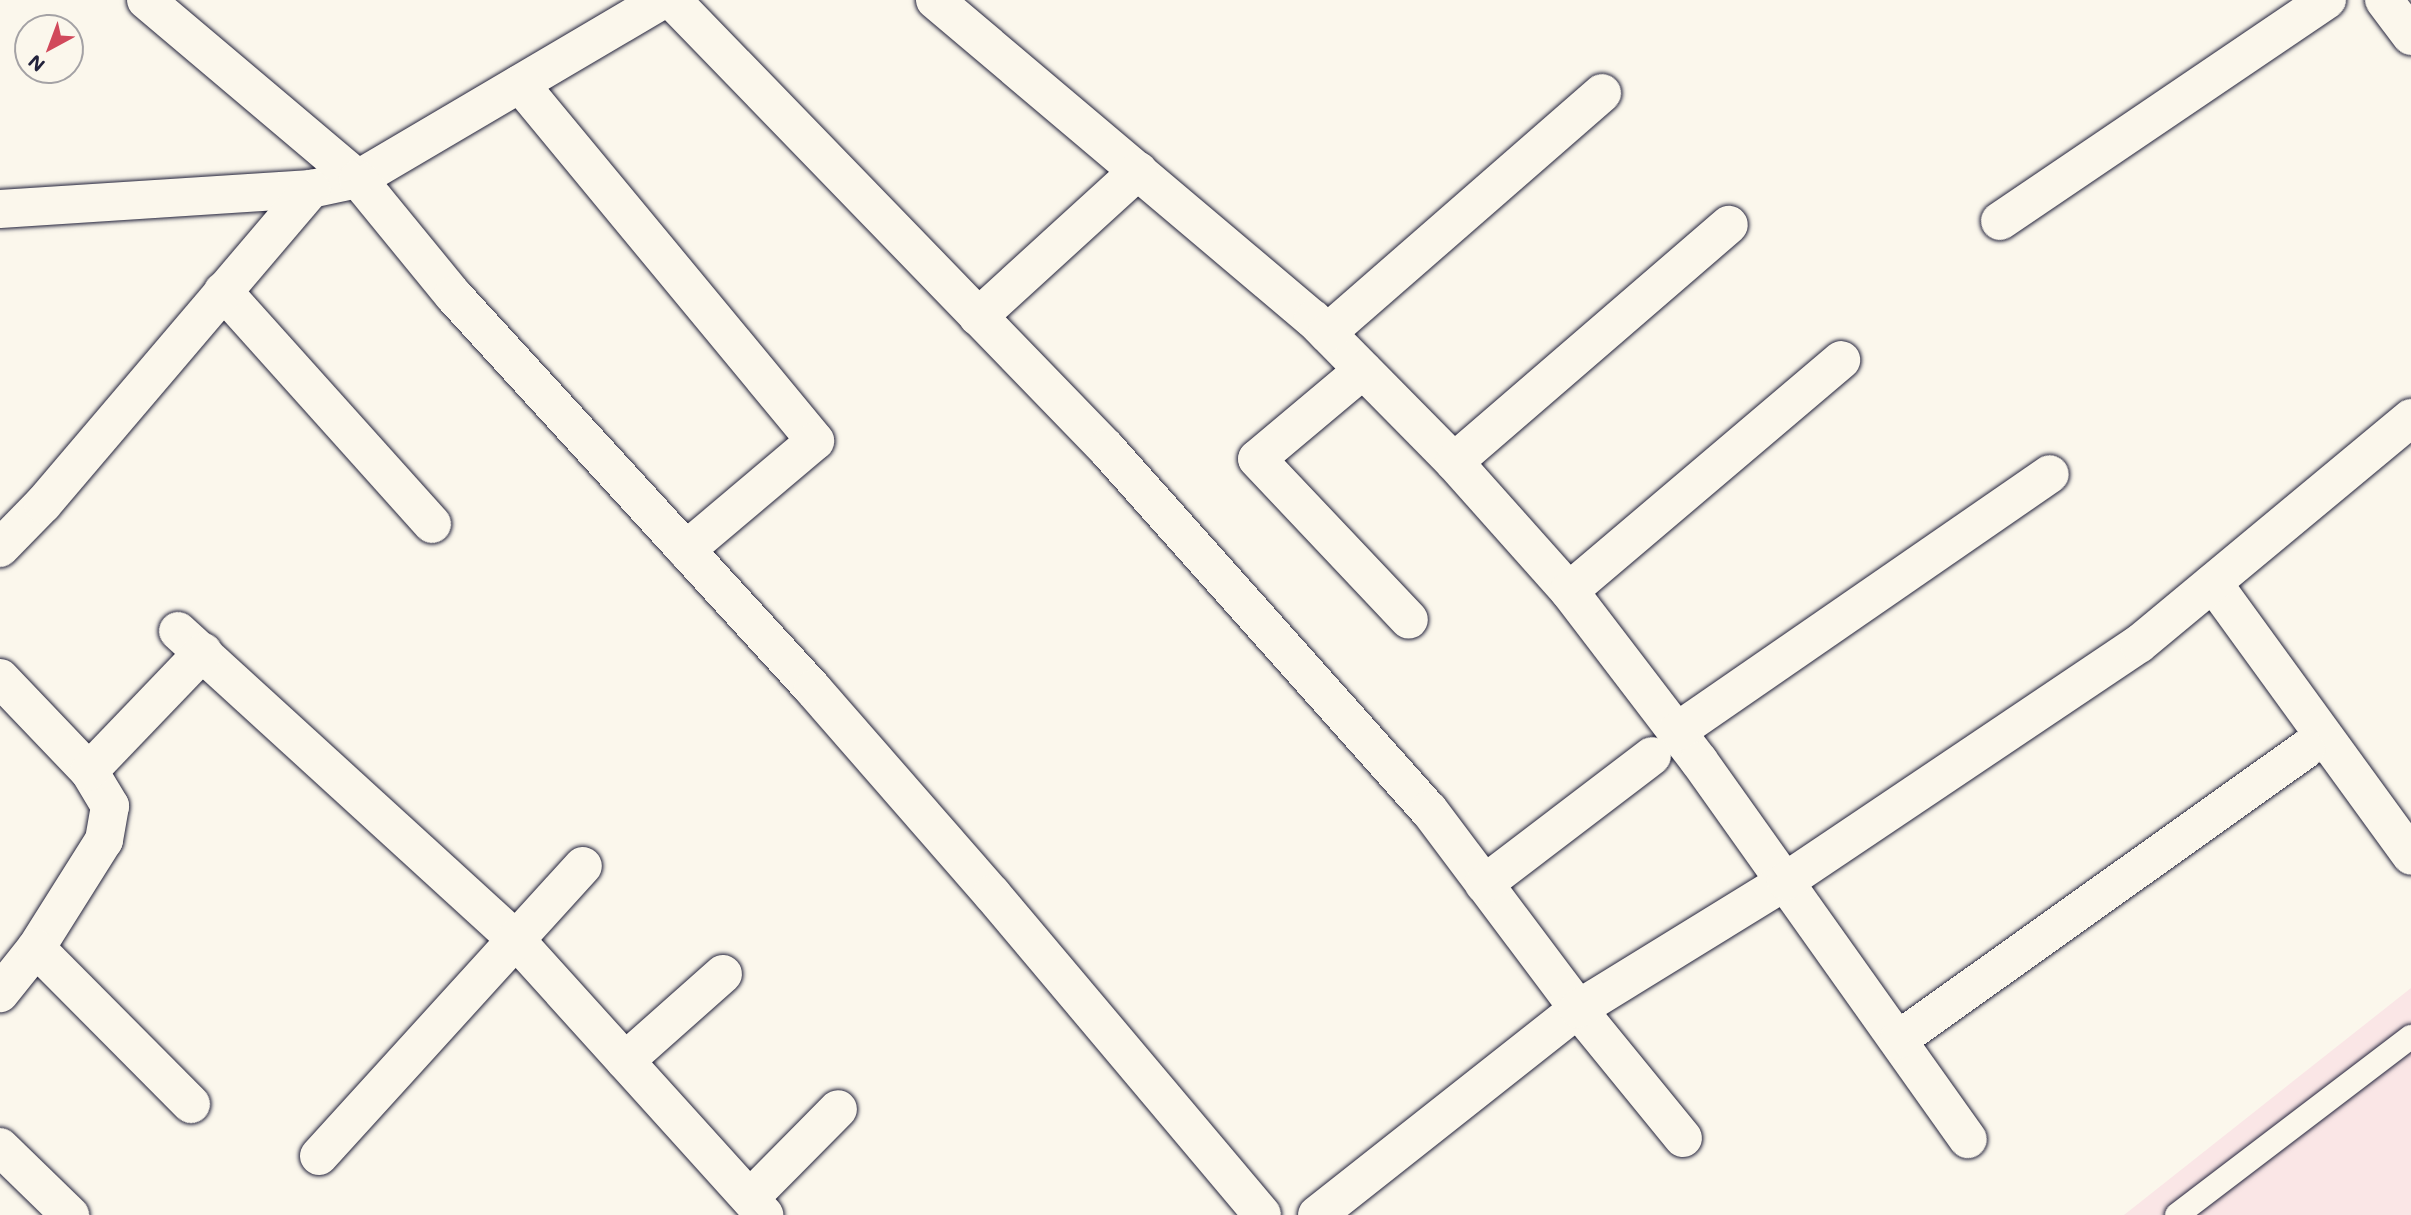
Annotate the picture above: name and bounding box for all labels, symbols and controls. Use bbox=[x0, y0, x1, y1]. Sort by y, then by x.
north arrow bbox=[14, 14, 84, 84]
text: N bbox=[23, 50, 50, 78]

